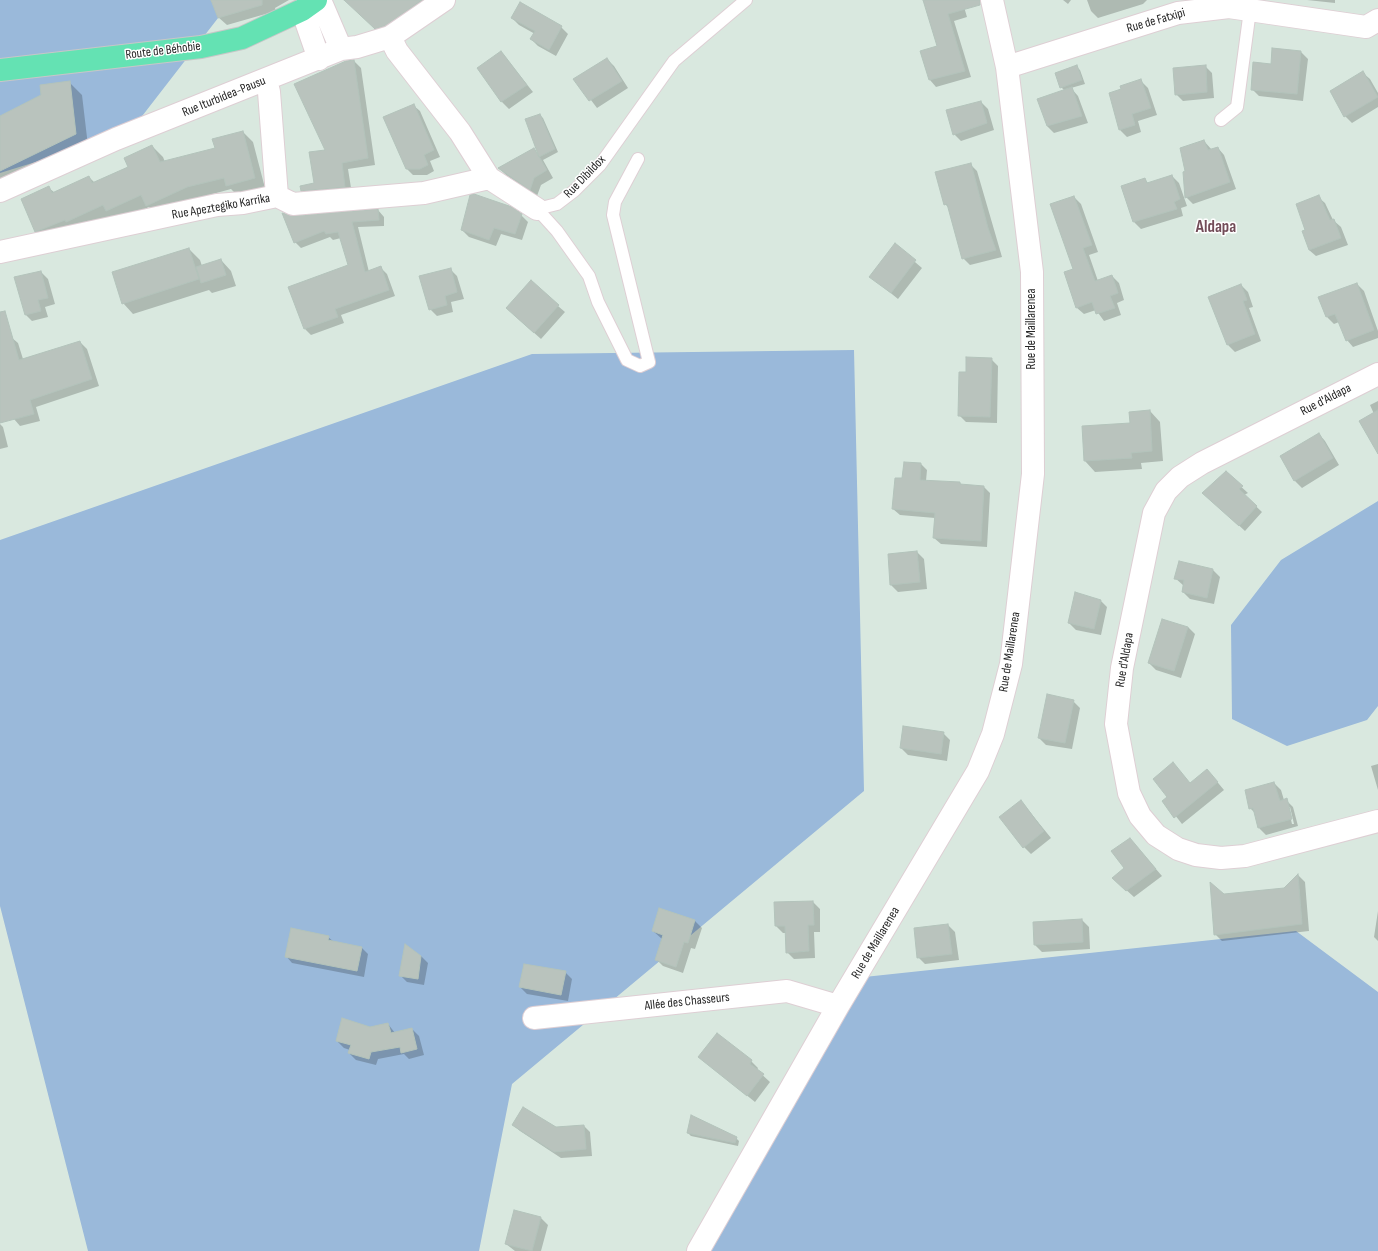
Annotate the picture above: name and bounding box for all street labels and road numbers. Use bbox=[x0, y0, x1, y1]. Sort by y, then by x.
street label: Rue de Fatxipi bbox=[1125, 5, 1187, 37]
street label: Route de Béhobie bbox=[125, 39, 201, 63]
street label: Rue Iturbidea-Pausu bbox=[180, 73, 268, 121]
street label: Rue Dibildox bbox=[561, 152, 609, 202]
street label: Rue Apeztegiko Karrika bbox=[171, 191, 271, 223]
street label: Rue de Maillarenea bbox=[1024, 289, 1040, 369]
street label: Rue d'Aldapa bbox=[1298, 381, 1354, 419]
street label: Rue de Maillarenea bbox=[996, 611, 1024, 693]
street label: Rue d'Aldapa bbox=[1113, 631, 1137, 689]
street label: Rue de Maillarenea bbox=[848, 904, 904, 982]
street label: Allée des Chasseurs bbox=[644, 990, 730, 1014]

